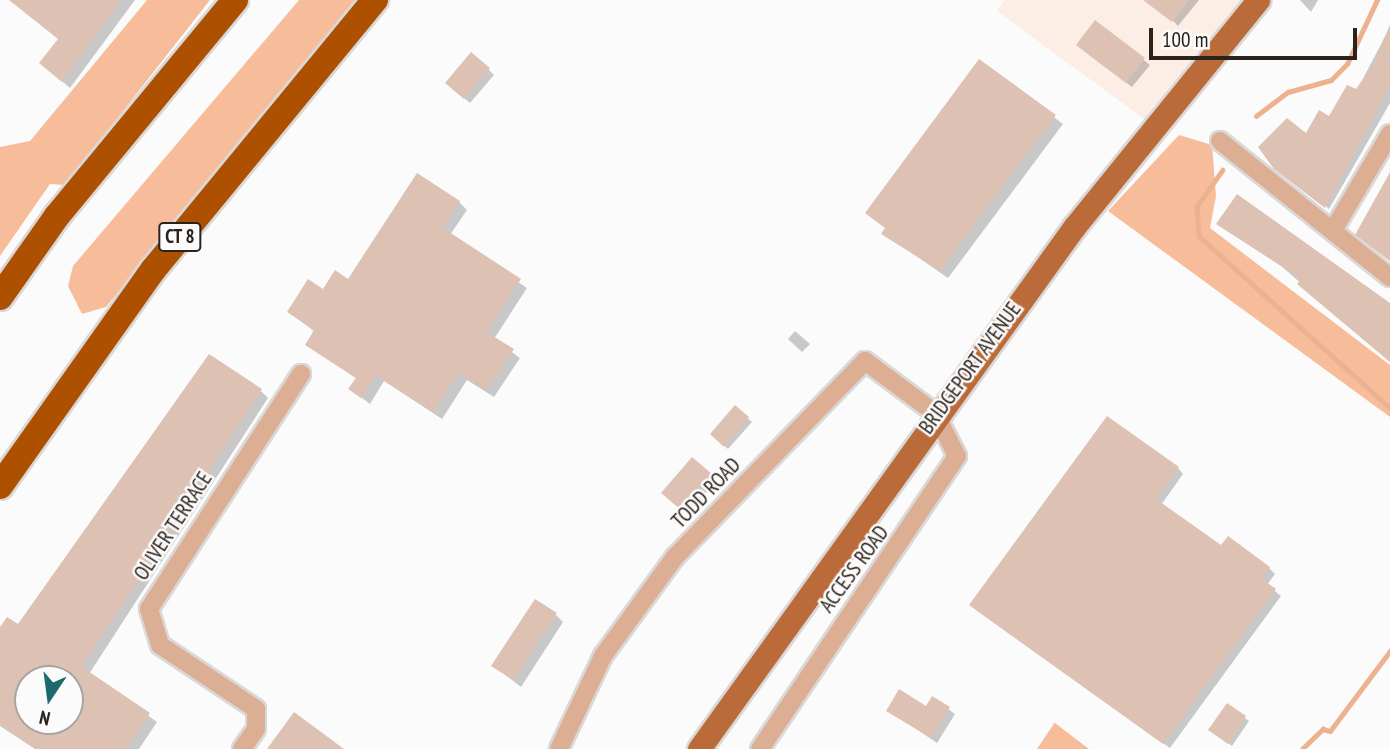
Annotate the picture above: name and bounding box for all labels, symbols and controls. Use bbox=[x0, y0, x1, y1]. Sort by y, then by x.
scale bar bbox=[1152, 14, 1360, 58]
text: 100 m bbox=[1162, 26, 1208, 53]
road number: CT 8 bbox=[157, 221, 203, 252]
street label: BRIDGEPORT AVENUE bbox=[913, 297, 1027, 439]
street label: TODD ROAD bbox=[666, 453, 746, 533]
street label: OLIVER TERRACE bbox=[129, 467, 217, 585]
street label: ACCESS ROAD bbox=[814, 521, 894, 617]
north arrow bbox=[14, 665, 84, 735]
text: N bbox=[37, 706, 52, 731]

